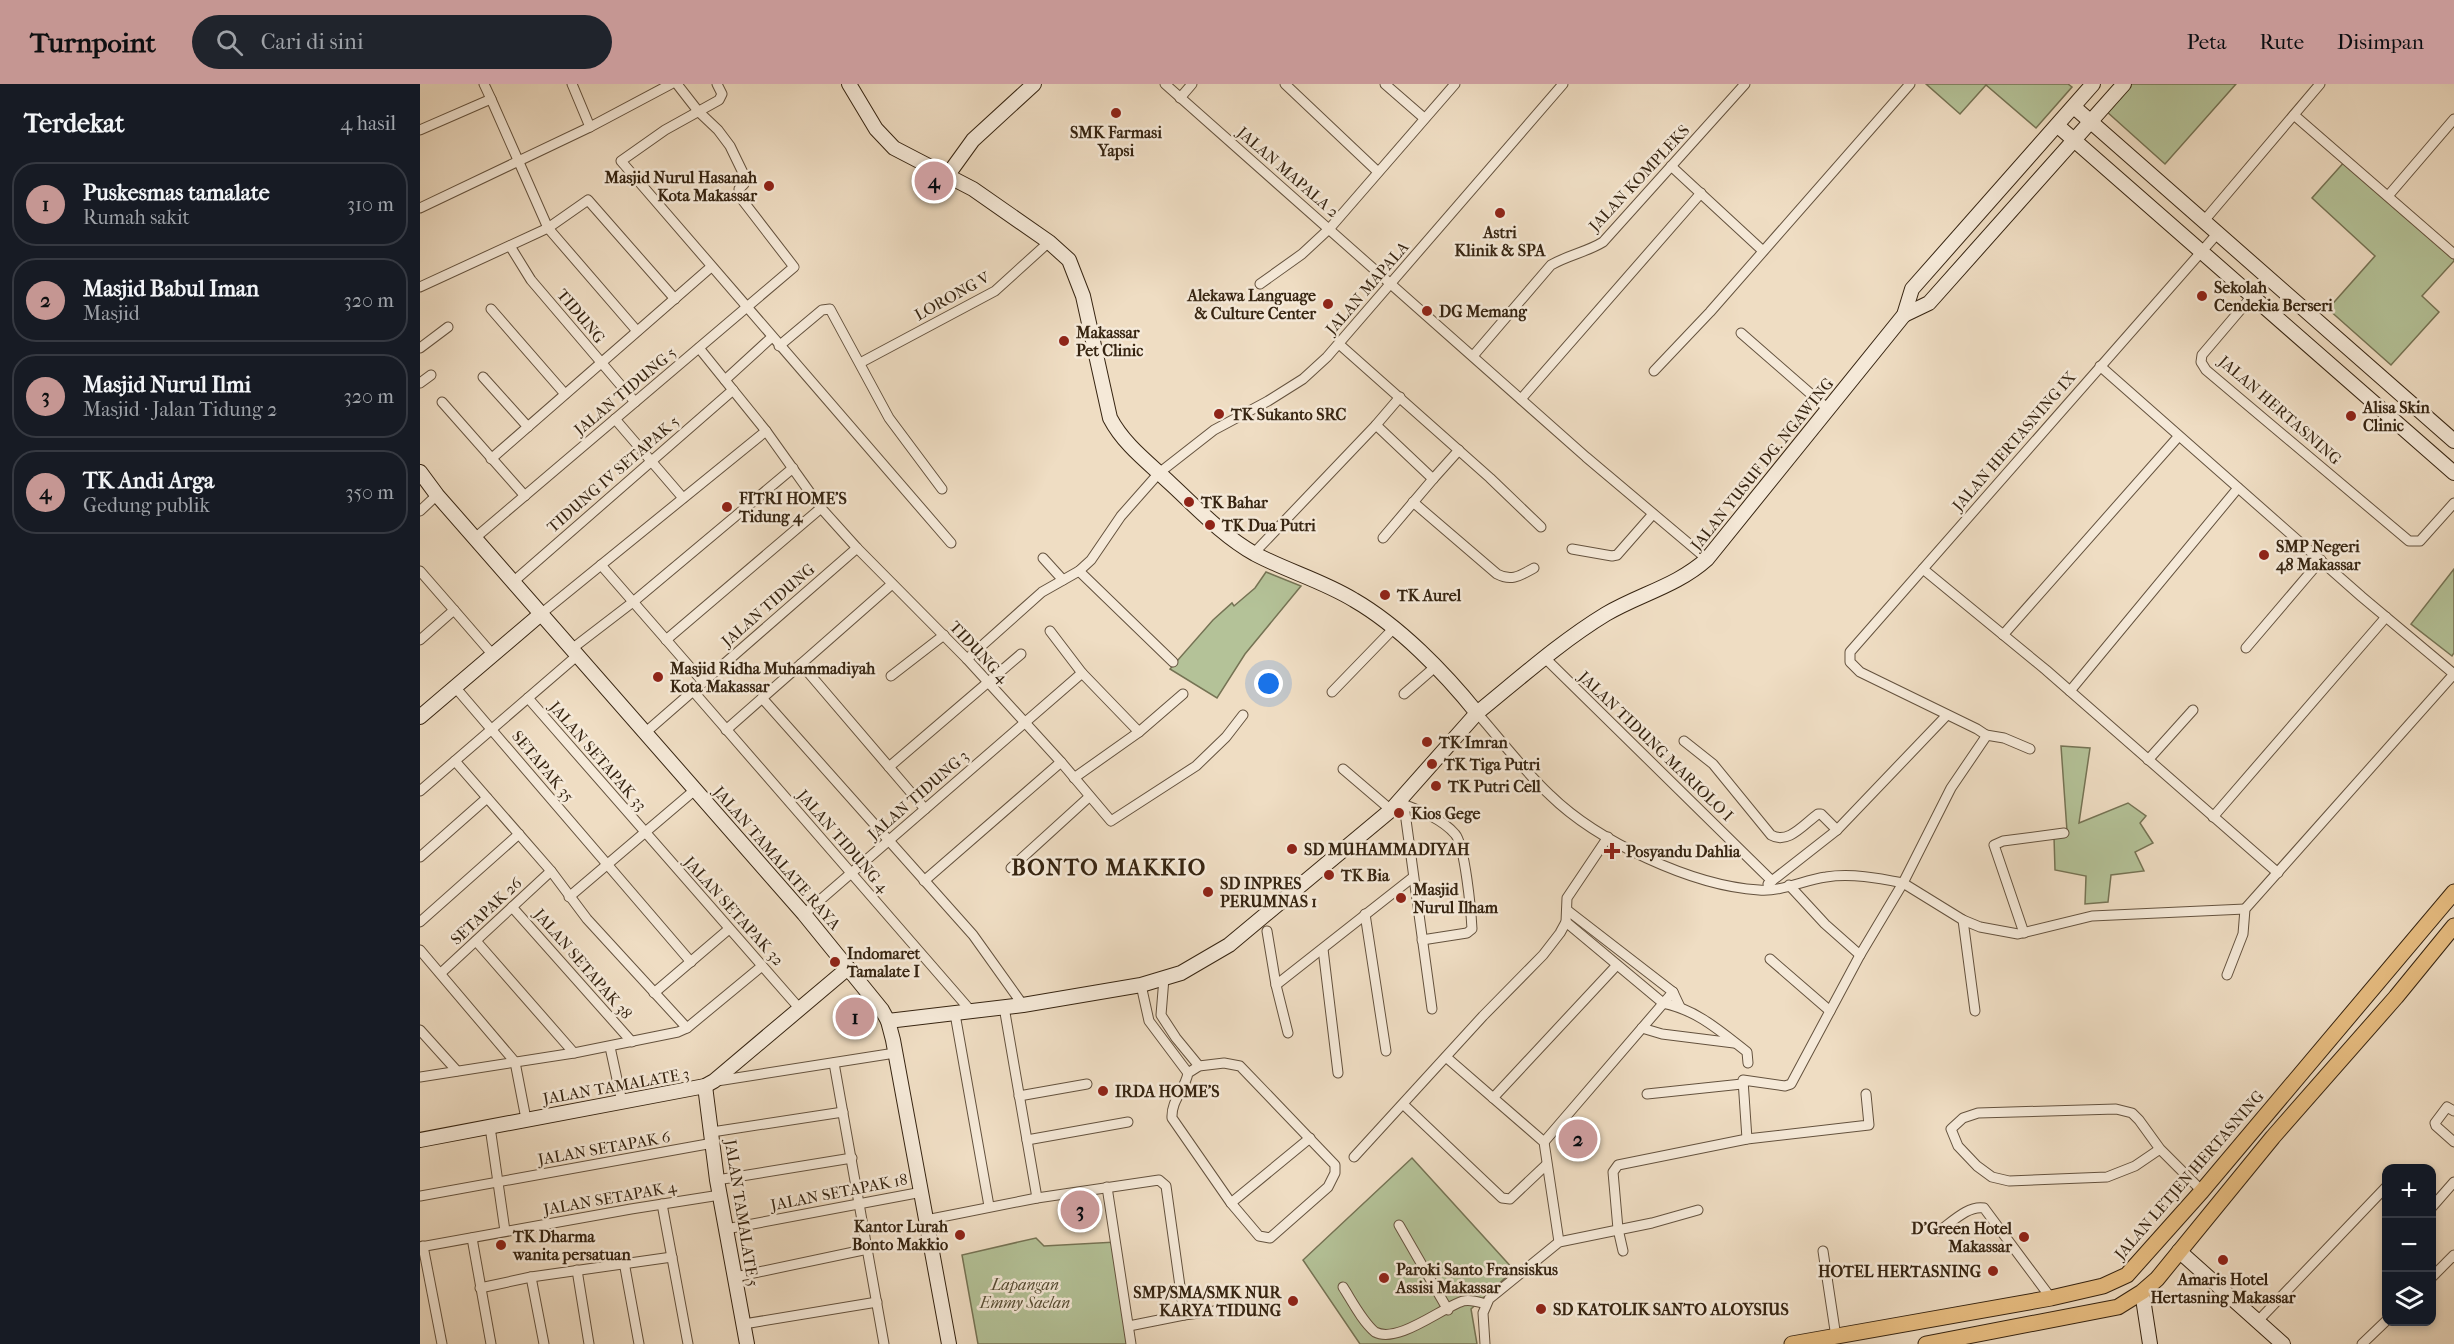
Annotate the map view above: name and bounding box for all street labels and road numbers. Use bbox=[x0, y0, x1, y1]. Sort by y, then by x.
street label: JALAN MAPALA 2 bbox=[1232, 121, 1343, 221]
street label: JALAN KOMPLEKS bbox=[1583, 121, 1693, 237]
street label: JALAN MAPALA bbox=[1320, 237, 1413, 340]
street label: LORONG V bbox=[911, 267, 993, 324]
street label: TIDUNG bbox=[553, 285, 609, 347]
street label: JALAN TIDUNG 5 bbox=[569, 343, 680, 440]
street label: JALAN HERTASNING bbox=[2213, 350, 2345, 468]
street label: JALAN HERTASNING IX bbox=[1947, 367, 2080, 516]
street label: JALAN YUSUF DG. NGAWING bbox=[1685, 374, 1837, 556]
street label: TIDUNG IV SETAPAK 5 bbox=[543, 411, 683, 536]
street label: JALAN TIDUNG bbox=[716, 559, 818, 652]
street label: TIDUNG 4 bbox=[946, 617, 1013, 687]
street label: JALAN TIDUNG MARIOLO I bbox=[1573, 666, 1737, 825]
street label: JALAN SETAPAK 33 bbox=[544, 696, 651, 814]
street label: SETAPAK 35 bbox=[508, 727, 578, 805]
street label: JALAN TIDUNG 3 bbox=[862, 746, 972, 845]
street label: JALAN TAMALATE RAYA bbox=[708, 781, 845, 934]
street label: JALAN TIDUNG 4 bbox=[792, 784, 893, 897]
street label: JALAN SETAPAK 32 bbox=[679, 851, 788, 969]
street label: SETAPAK 26 bbox=[447, 873, 526, 949]
street label: JALAN SETAPAK 38 bbox=[529, 903, 636, 1023]
street label: JALAN TAMALATE 3 bbox=[539, 1064, 691, 1109]
street label: JALAN LETJEN HERTASNING bbox=[2109, 1087, 2268, 1265]
street label: JALAN SETAPAK 6 bbox=[534, 1127, 672, 1169]
street label: JALAN TAMALATE 5 bbox=[721, 1136, 763, 1288]
street label: JALAN SETAPAK 18 bbox=[767, 1169, 909, 1215]
street label: JALAN SETAPAK 4 bbox=[540, 1177, 679, 1219]

